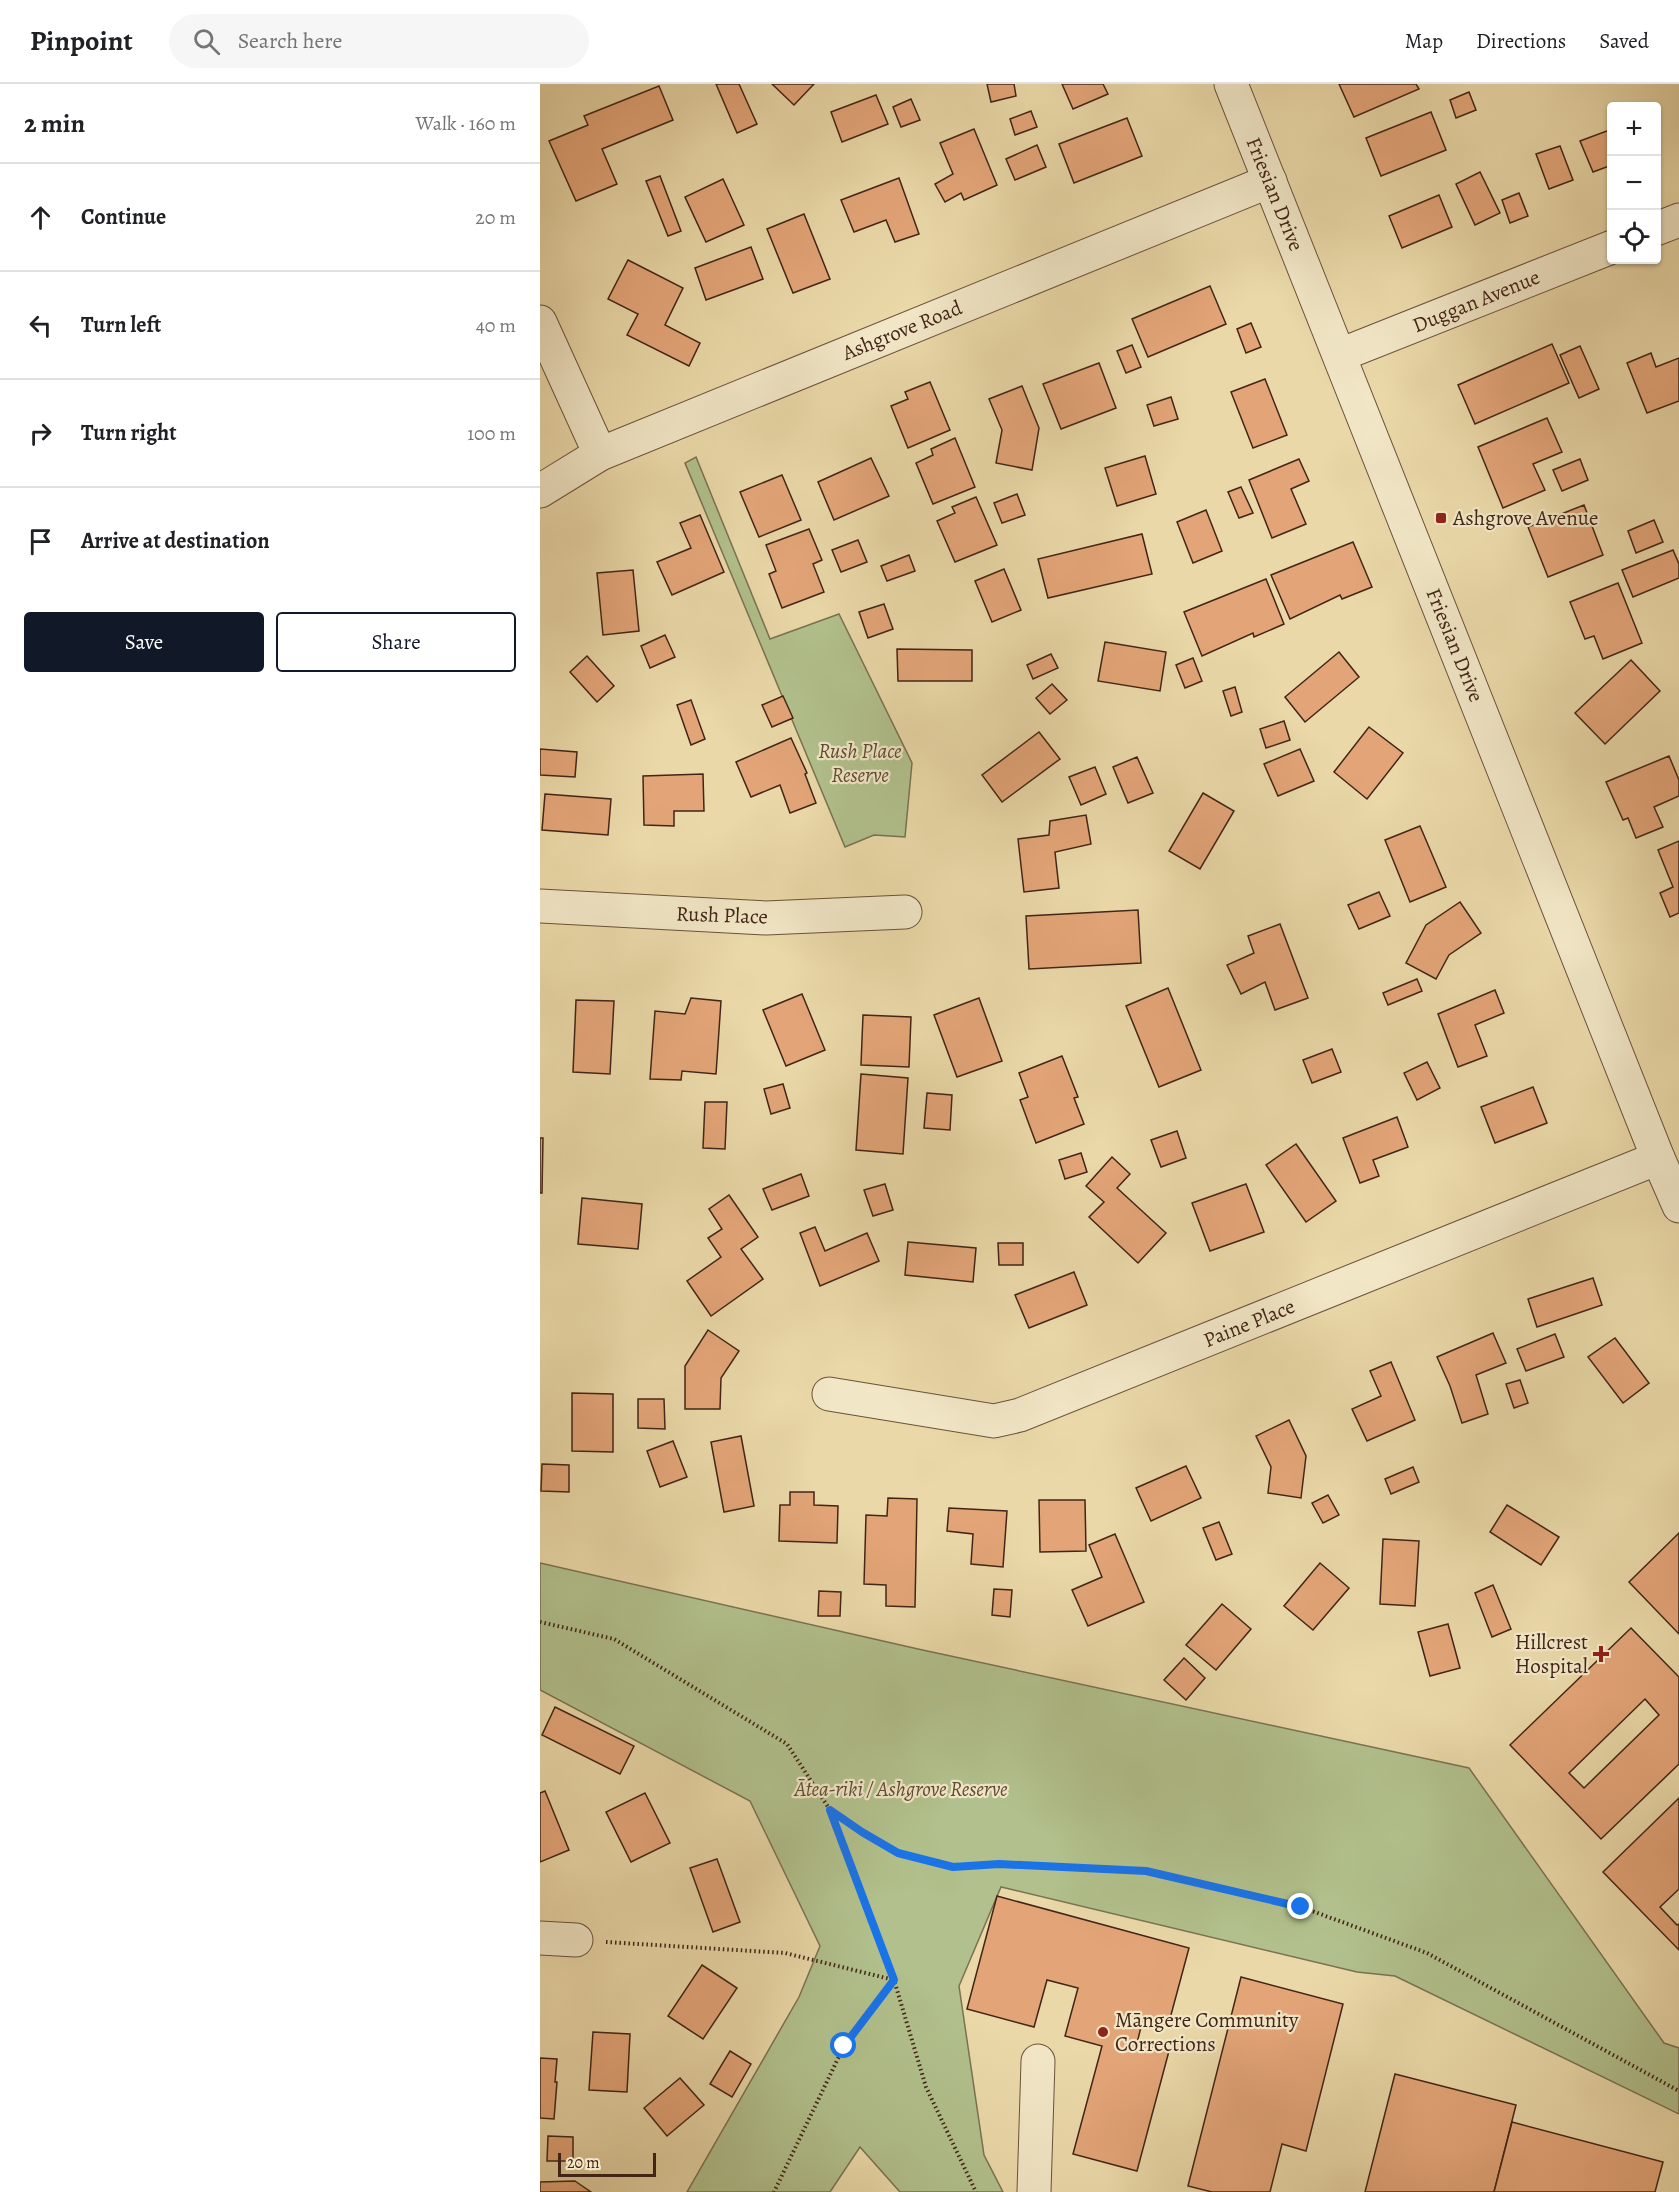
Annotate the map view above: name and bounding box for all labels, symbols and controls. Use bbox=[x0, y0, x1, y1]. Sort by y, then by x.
search box bbox=[169, 14, 589, 68]
text: Pinpoint bbox=[30, 22, 133, 60]
icon: search bbox=[190, 25, 223, 58]
text: Search here bbox=[238, 26, 342, 56]
text: Map bbox=[1405, 27, 1443, 55]
text: Directions bbox=[1476, 27, 1566, 55]
text: Saved bbox=[1599, 27, 1649, 55]
map controls bbox=[1607, 102, 1661, 264]
button: + bbox=[1607, 102, 1661, 156]
text: 2 min bbox=[24, 106, 85, 141]
text: Walk · 160 m bbox=[416, 110, 516, 137]
street label: Friesian Drive bbox=[1239, 133, 1311, 255]
button: − bbox=[1607, 156, 1661, 210]
icon: ahead bbox=[24, 201, 57, 234]
text: Continue bbox=[81, 202, 166, 232]
text: 20 m bbox=[475, 204, 516, 231]
button: locate bbox=[1607, 210, 1661, 264]
street label: Duggan Avenue bbox=[1408, 263, 1544, 339]
street label: Ashgrove Road bbox=[837, 293, 967, 367]
icon: left bbox=[24, 309, 57, 342]
text: Turn left bbox=[81, 310, 161, 340]
text: 40 m bbox=[476, 312, 516, 339]
icon: right bbox=[24, 417, 57, 450]
text: Turn right bbox=[81, 418, 177, 448]
text: 100 m bbox=[467, 420, 516, 447]
place label: Ashgrove Avenue bbox=[1452, 504, 1599, 532]
marker: Ashgrove Avenue bbox=[1434, 511, 1448, 525]
icon: arrive bbox=[24, 525, 57, 558]
text: Arrive at destination bbox=[81, 526, 270, 556]
street label: Friesian Drive bbox=[1419, 584, 1491, 706]
button: Save bbox=[24, 612, 264, 672]
button: Share bbox=[276, 612, 516, 672]
park label: Rush Place Reserve bbox=[818, 737, 902, 789]
street label: Rush Place bbox=[676, 899, 768, 931]
street label: Paine Place bbox=[1199, 1292, 1299, 1354]
place label: Hillcrest Hospital bbox=[1515, 1628, 1588, 1680]
marker: Hillcrest Hospital bbox=[1592, 1645, 1610, 1663]
park label: Ātea-riki / Ashgrove Reserve bbox=[794, 1775, 1008, 1803]
route end bbox=[1287, 1893, 1313, 1919]
place label: Māngere Community Corrections bbox=[1115, 2006, 1299, 2058]
marker: Māngere Community Corrections bbox=[1096, 2025, 1110, 2039]
route start bbox=[830, 2032, 856, 2058]
scale bar bbox=[558, 2150, 656, 2178]
text: 20 m bbox=[567, 2152, 600, 2174]

